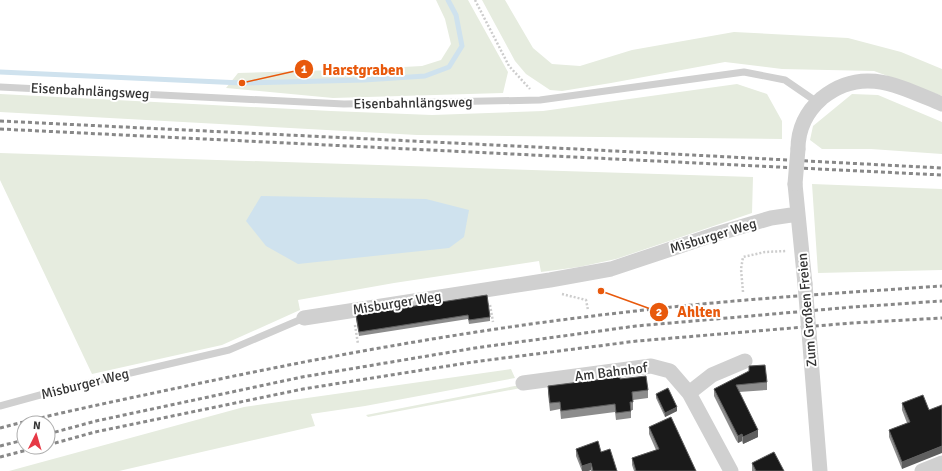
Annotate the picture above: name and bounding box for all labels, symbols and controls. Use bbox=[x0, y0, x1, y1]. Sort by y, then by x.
callout: Harstgraben bbox=[294, 56, 412, 83]
text: Harstgraben bbox=[322, 61, 404, 79]
text: 1 bbox=[301, 62, 308, 77]
street label: Eisenbahnlängsweg bbox=[30, 79, 150, 103]
street label: Eisenbahnlängsweg bbox=[353, 93, 473, 113]
street label: Misburger Weg bbox=[668, 215, 758, 257]
street label: Zum Großen Freien bbox=[794, 252, 820, 368]
street label: Misburger Weg bbox=[351, 288, 443, 318]
callout: Ahlten bbox=[649, 298, 728, 325]
text: Ahlten bbox=[677, 303, 721, 321]
text: 2 bbox=[656, 305, 662, 320]
street label: Am Bahnhof bbox=[574, 359, 650, 385]
street label: Misburger Weg bbox=[39, 365, 131, 403]
north arrow bbox=[16, 415, 56, 455]
text: N bbox=[32, 419, 41, 432]

